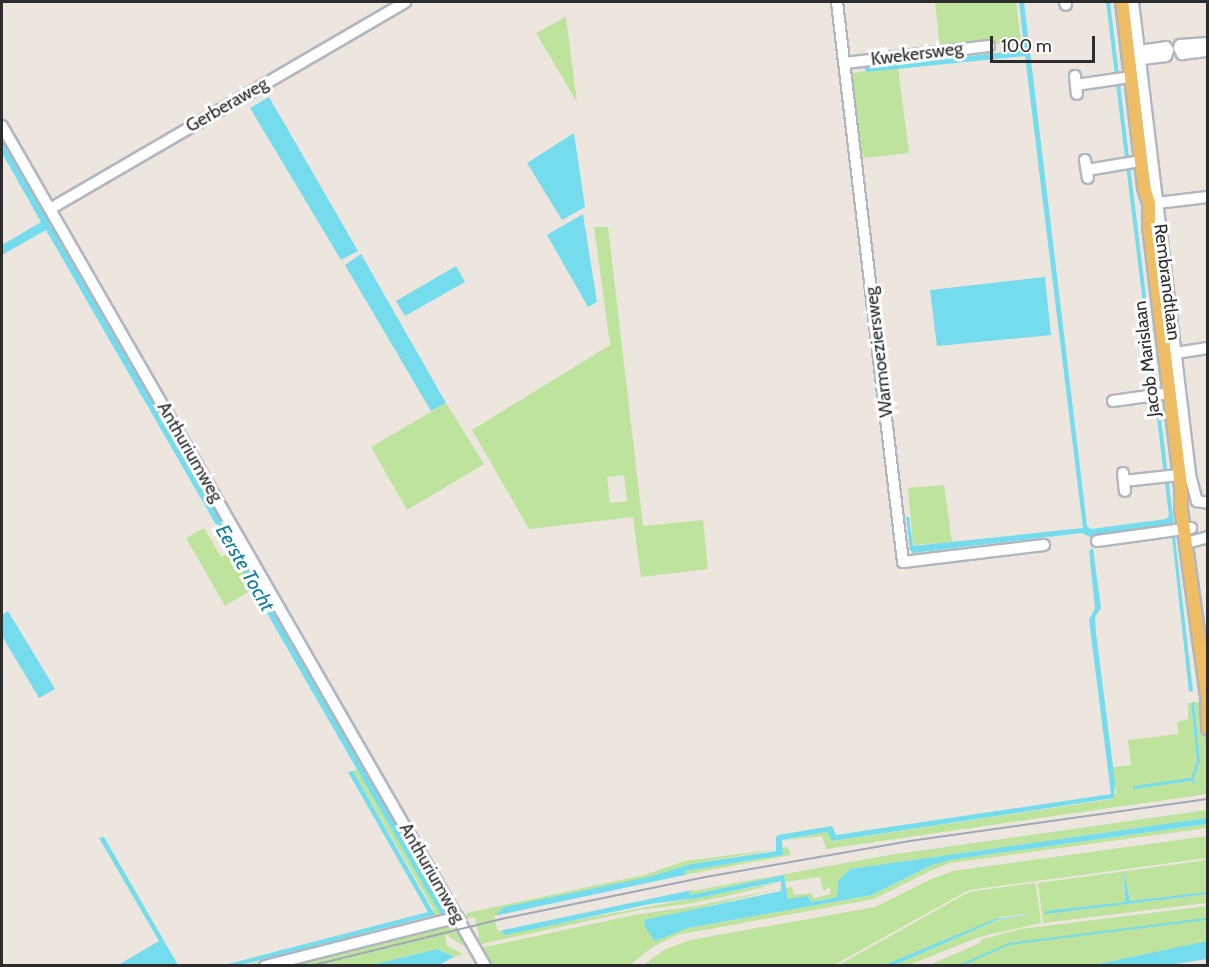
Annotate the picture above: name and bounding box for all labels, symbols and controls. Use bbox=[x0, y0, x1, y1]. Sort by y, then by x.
scale bar bbox=[993, 24, 1098, 62]
text: 100 m bbox=[1001, 35, 1052, 57]
street label: Kwekersweg bbox=[870, 38, 964, 70]
street label: Gerberaweg bbox=[182, 73, 272, 137]
street label: Rembrandtlaan bbox=[1149, 222, 1185, 342]
street label: Warmoeziersweg bbox=[860, 286, 898, 418]
street label: Jacob Marislaan bbox=[1129, 300, 1165, 418]
street label: Anthuriumweg bbox=[153, 398, 227, 506]
water label: Eerste Tocht bbox=[211, 520, 279, 616]
street label: Anthuriumweg bbox=[395, 819, 469, 927]

